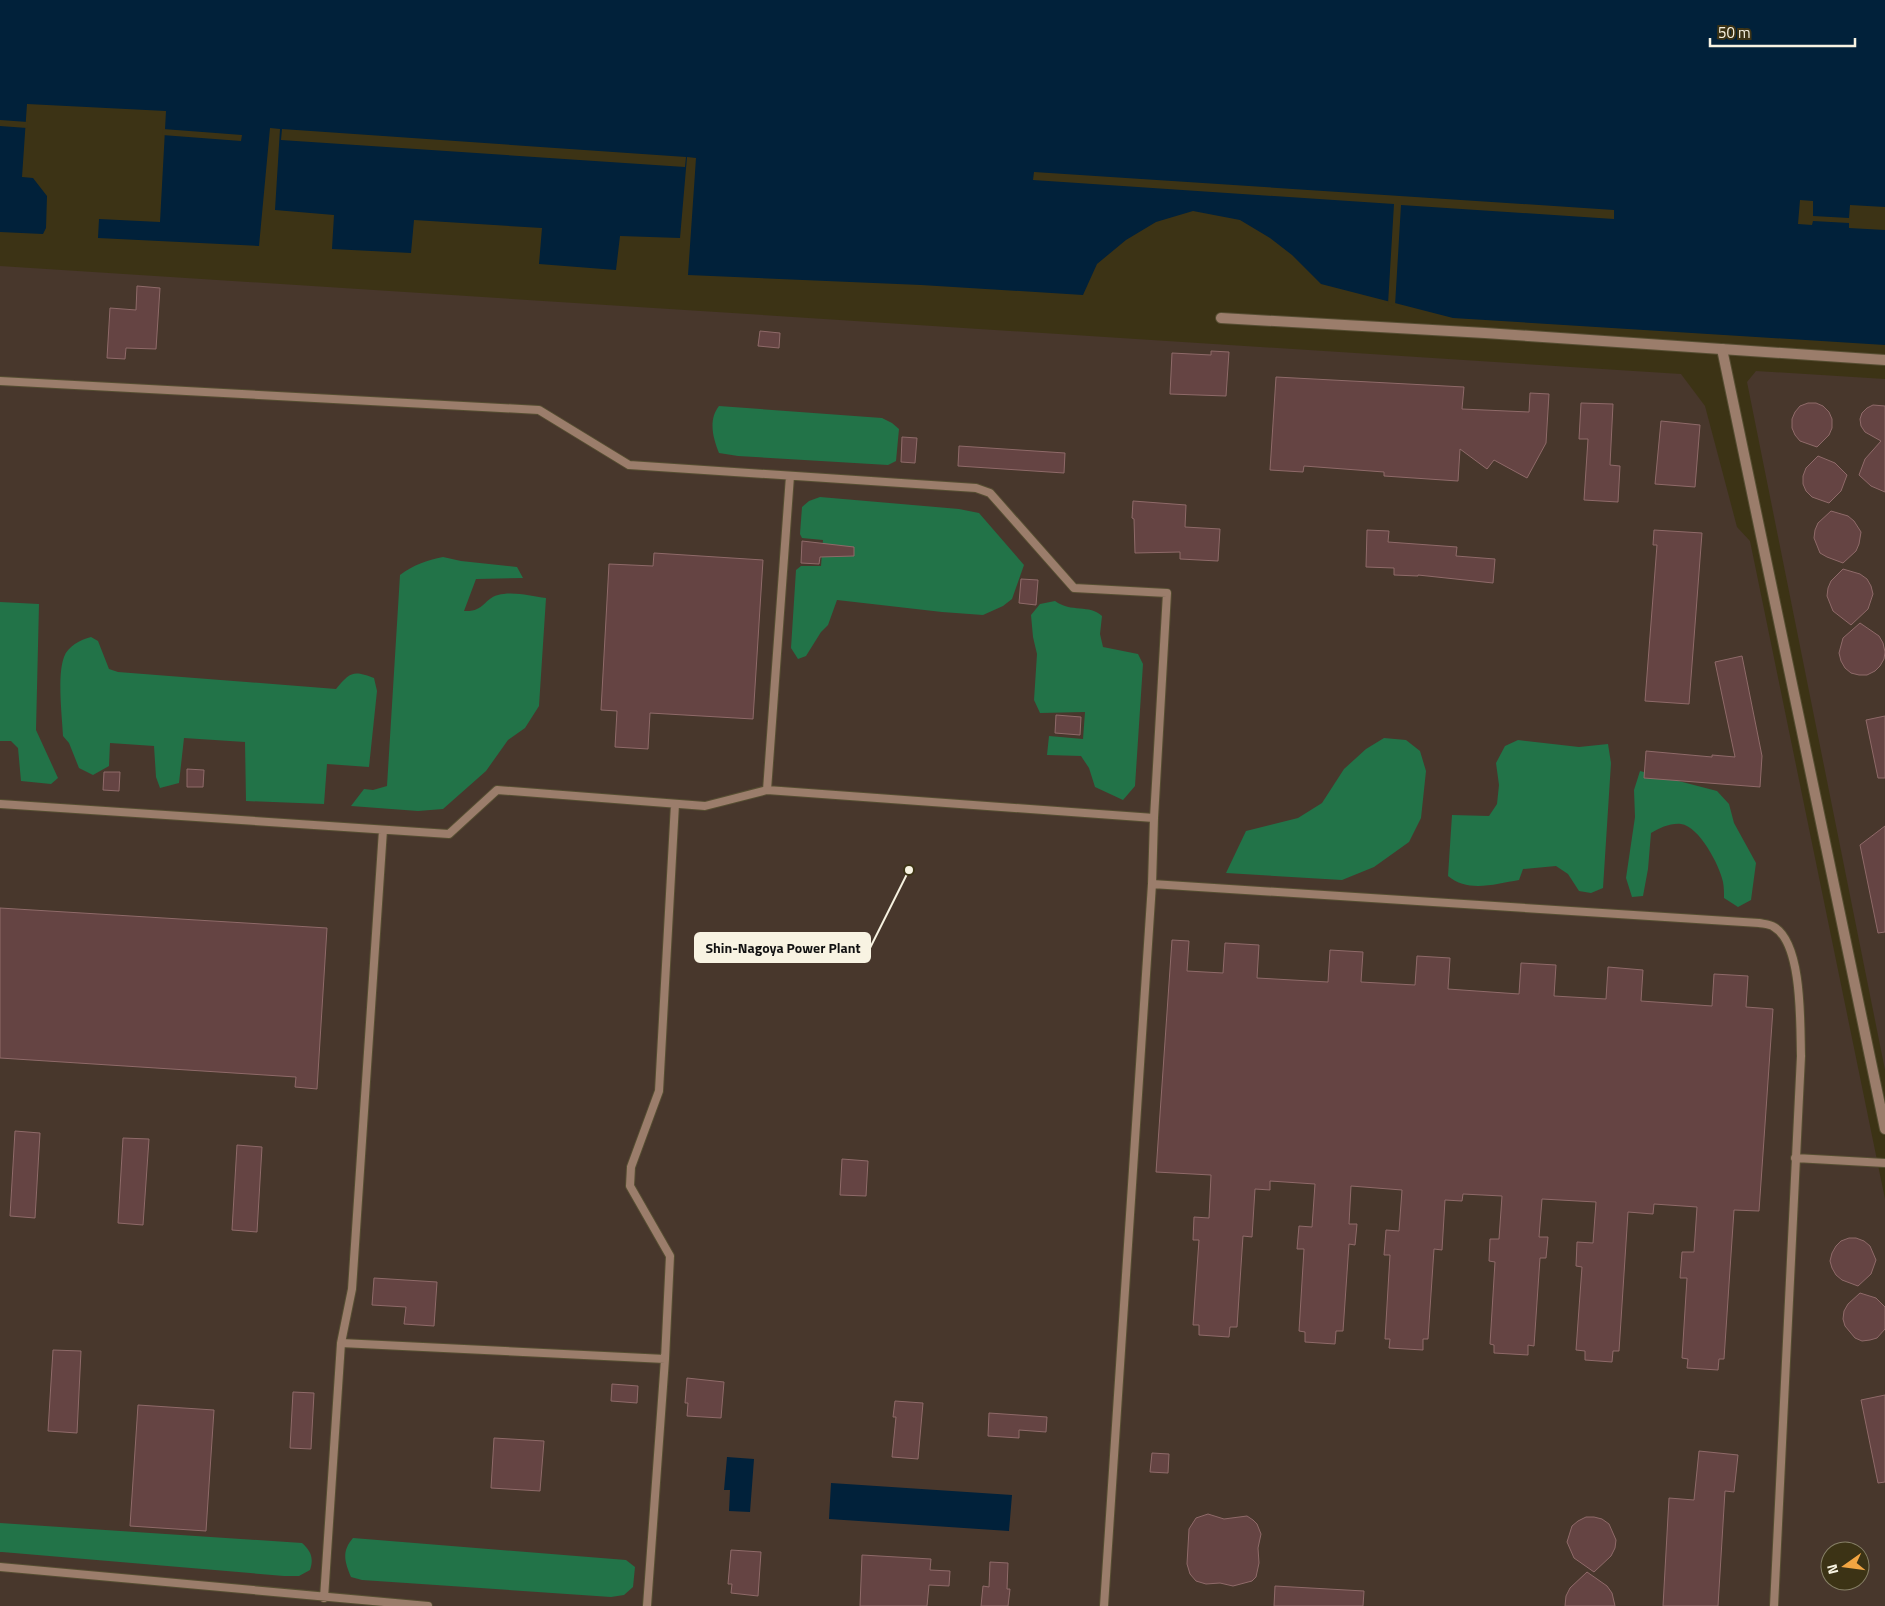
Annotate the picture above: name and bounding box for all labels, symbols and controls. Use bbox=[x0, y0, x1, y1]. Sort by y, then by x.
scale bar bbox=[1710, 15, 1855, 47]
text: 50 m bbox=[1718, 21, 1751, 44]
callout: Shin-Nagoya Power Plant bbox=[695, 933, 870, 962]
text: Shin-Nagoya Power Plant bbox=[705, 937, 861, 958]
north arrow bbox=[1820, 1541, 1870, 1591]
text: N bbox=[1821, 1562, 1843, 1577]

